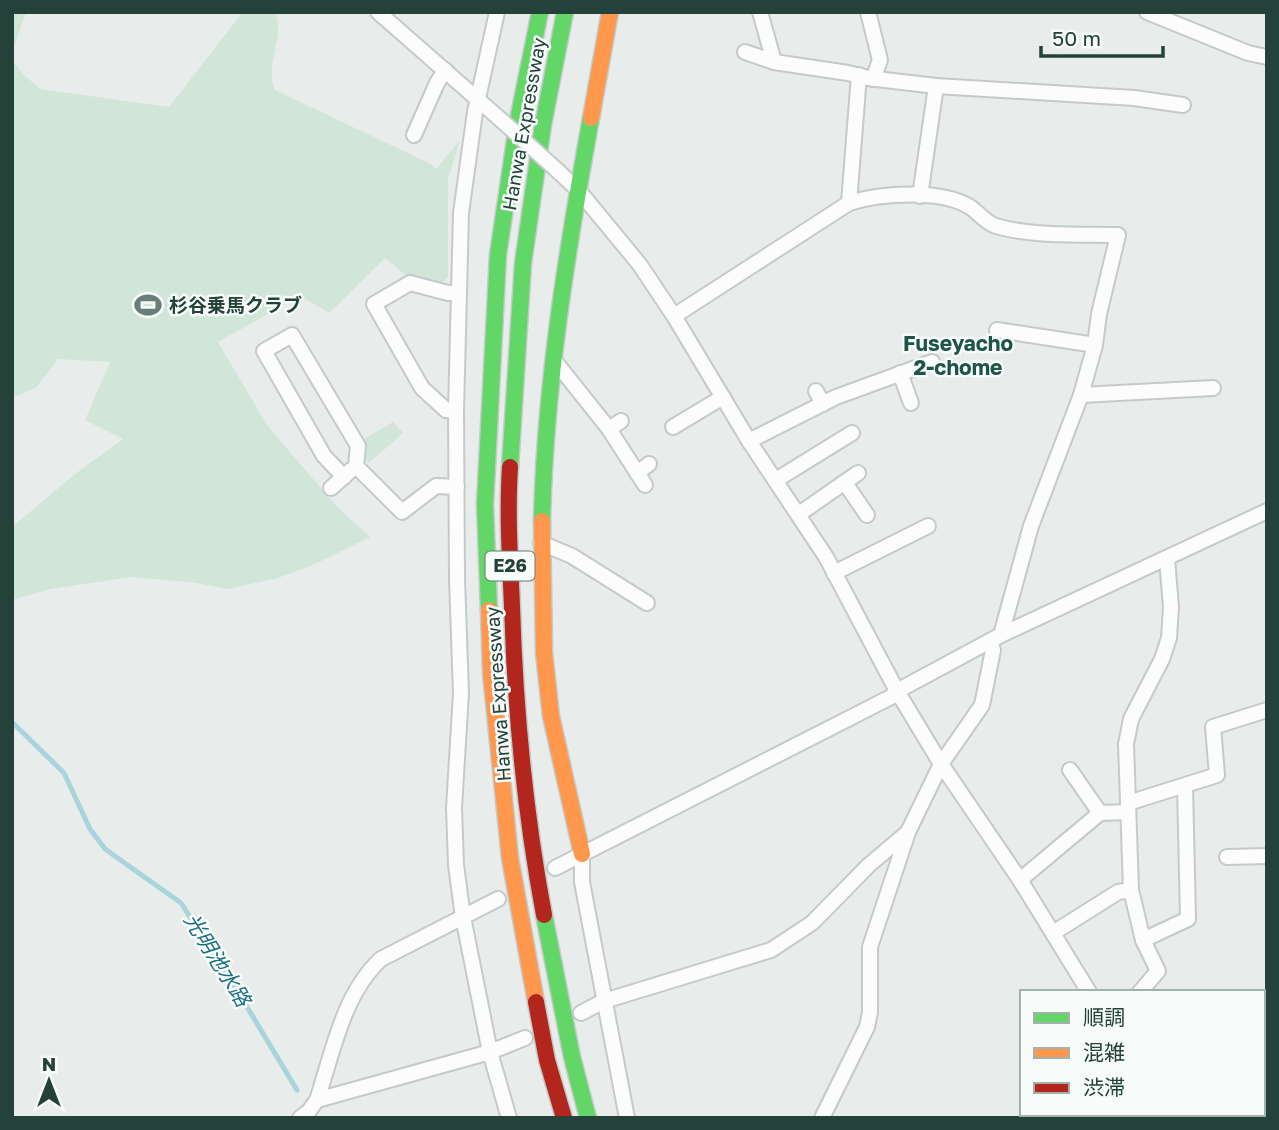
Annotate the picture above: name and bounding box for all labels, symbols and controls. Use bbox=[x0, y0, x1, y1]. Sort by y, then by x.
scale bar bbox=[1041, 14, 1164, 58]
text: 50 m bbox=[1052, 25, 1101, 51]
street label: Hanwa Expressway bbox=[497, 35, 550, 212]
sports icon: 杉谷乗馬クラブ bbox=[133, 290, 163, 320]
place label: 杉谷乗馬クラブ bbox=[169, 293, 302, 316]
district label: Fuseyacho 2-chome bbox=[903, 330, 1013, 380]
road number: E26 bbox=[486, 552, 534, 580]
street label: Hanwa Expressway bbox=[480, 605, 515, 782]
water label: 光明池水路 bbox=[179, 908, 258, 1013]
legend bbox=[1020, 990, 1265, 1116]
text: 順調 bbox=[1083, 1004, 1125, 1030]
text: 混雑 bbox=[1083, 1039, 1125, 1065]
north arrow bbox=[14, 1046, 84, 1116]
text: N bbox=[42, 1052, 56, 1075]
text: 渋滞 bbox=[1083, 1074, 1125, 1100]

